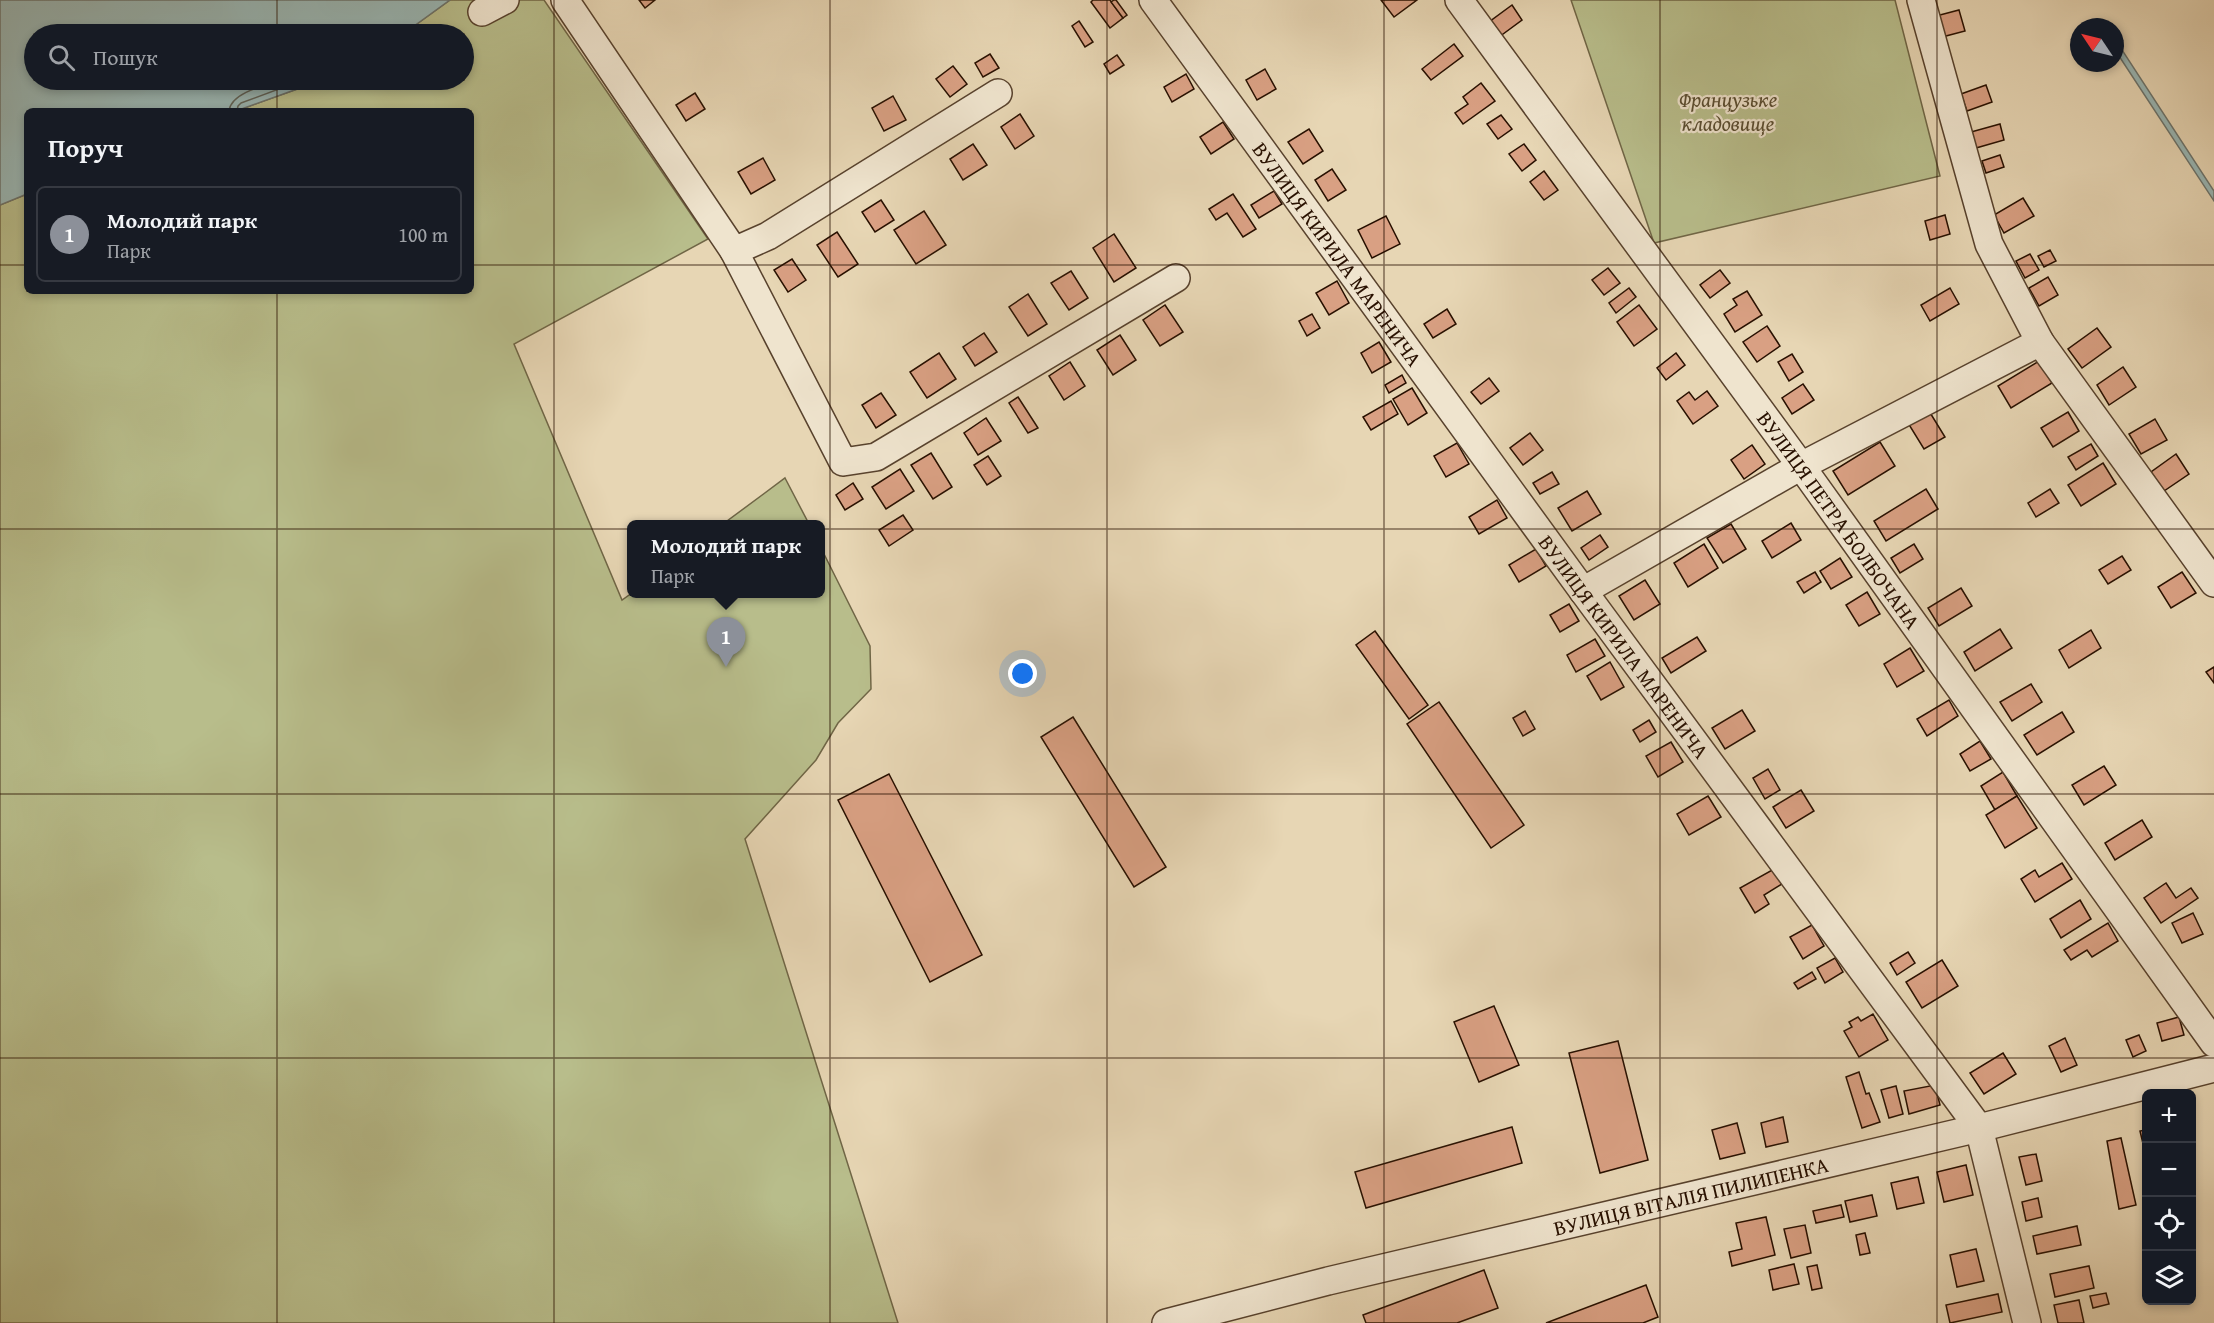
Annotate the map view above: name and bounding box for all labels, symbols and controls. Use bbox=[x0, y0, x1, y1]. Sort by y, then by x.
north arrow bbox=[2070, 18, 2124, 72]
search box bbox=[24, 24, 474, 90]
icon: search bbox=[45, 41, 78, 74]
text: Пошук bbox=[93, 41, 158, 73]
park label: Французьке кладовище bbox=[1679, 84, 1777, 139]
text: Поруч bbox=[48, 128, 123, 167]
street label: ВУЛИЦЯ КИРИЛА МАРЕНИЧА bbox=[1246, 135, 1430, 373]
text: Молодий парк bbox=[107, 204, 257, 236]
text: 1 bbox=[64, 220, 75, 249]
text: 100 m bbox=[398, 220, 448, 249]
text: Парк bbox=[107, 236, 151, 265]
street label: ВУЛИЦЯ ПЕТРА БОЛБОЧАНА bbox=[1750, 404, 1928, 636]
popup bbox=[627, 520, 825, 598]
street label: ВУЛИЦЯ КИРИЛА МАРЕНИЧА bbox=[1531, 528, 1717, 765]
text: Молодий парк bbox=[651, 529, 801, 561]
text: Парк bbox=[651, 561, 695, 590]
pin: 1 bbox=[706, 618, 746, 667]
your location bbox=[1008, 659, 1037, 688]
map controls bbox=[2142, 1089, 2196, 1305]
button: + bbox=[2142, 1089, 2196, 1143]
button: − bbox=[2142, 1143, 2196, 1197]
street label: ВУЛИЦЯ ВІТАЛІЯ ПИЛИПЕНКА bbox=[1550, 1148, 1831, 1243]
button: locate bbox=[2142, 1197, 2196, 1251]
button: layers bbox=[2142, 1251, 2196, 1305]

